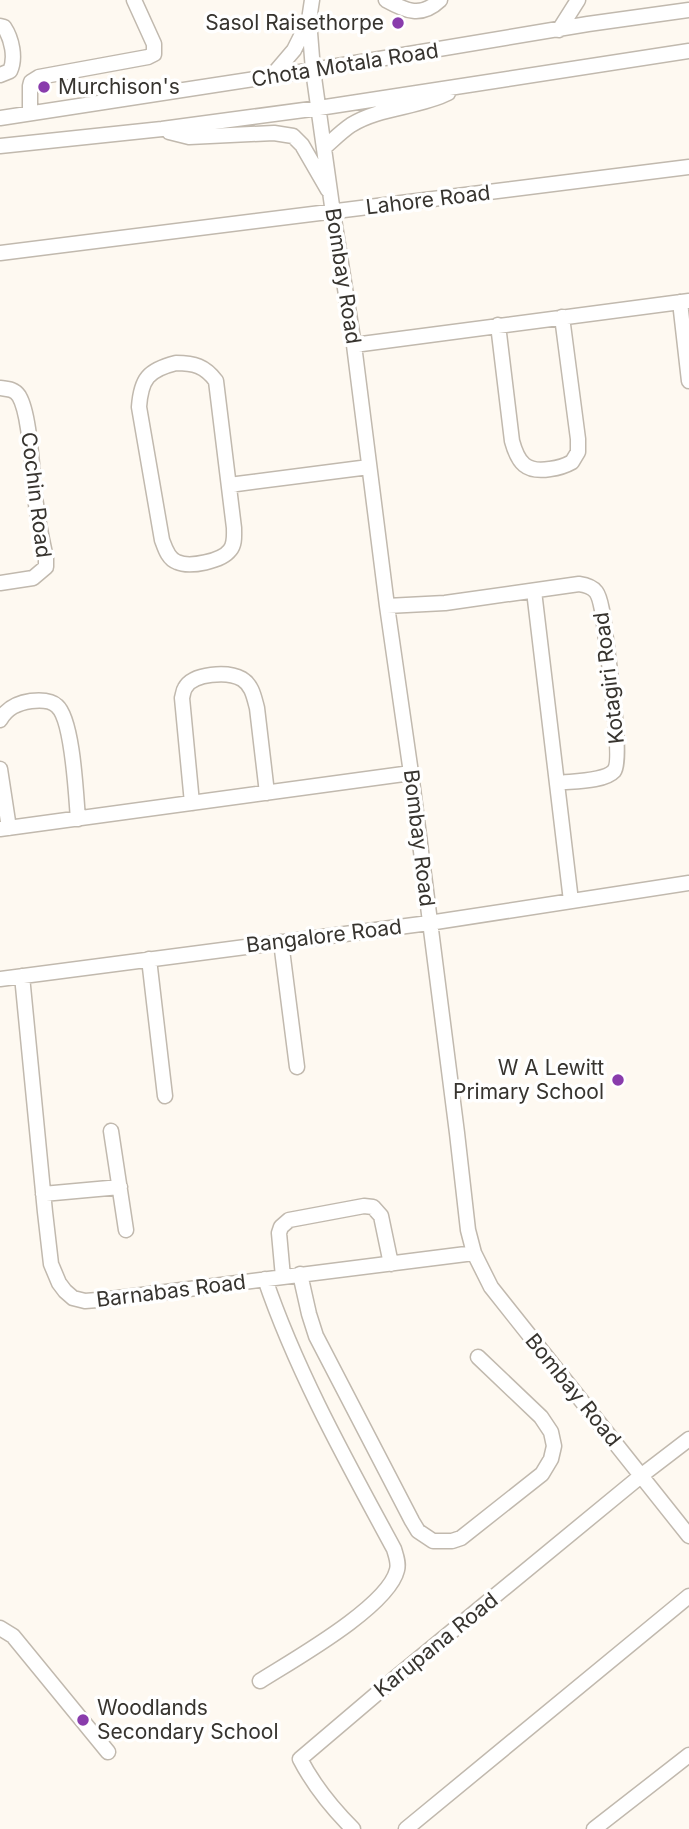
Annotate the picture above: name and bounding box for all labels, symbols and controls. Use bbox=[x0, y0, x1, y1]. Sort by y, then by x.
place label: Sasol Raisethorpe bbox=[205, 10, 384, 35]
marker: Sasol Raisethorpe bbox=[390, 15, 406, 31]
street label: Chota Motala Road bbox=[250, 37, 440, 92]
place label: Murchison's bbox=[58, 74, 180, 99]
marker: Murchison's bbox=[36, 79, 52, 95]
street label: Lahore Road bbox=[364, 179, 492, 220]
street label: Bombay Road bbox=[320, 206, 367, 346]
street label: Cochin Road bbox=[16, 431, 57, 559]
street label: Kotagiri Road bbox=[588, 611, 629, 745]
street label: Bombay Road bbox=[399, 768, 440, 908]
street label: Bangalore Road bbox=[245, 914, 403, 957]
place label: W A Lewitt Primary School bbox=[453, 1055, 604, 1104]
marker: W A Lewitt Primary School bbox=[610, 1072, 626, 1088]
street label: Barnabas Road bbox=[95, 1269, 247, 1312]
street label: Bombay Road bbox=[520, 1328, 626, 1451]
street label: Karupana Road bbox=[369, 1587, 503, 1702]
place label: Woodlands Secondary School bbox=[97, 1695, 278, 1744]
marker: Woodlands Secondary School bbox=[75, 1712, 91, 1728]

